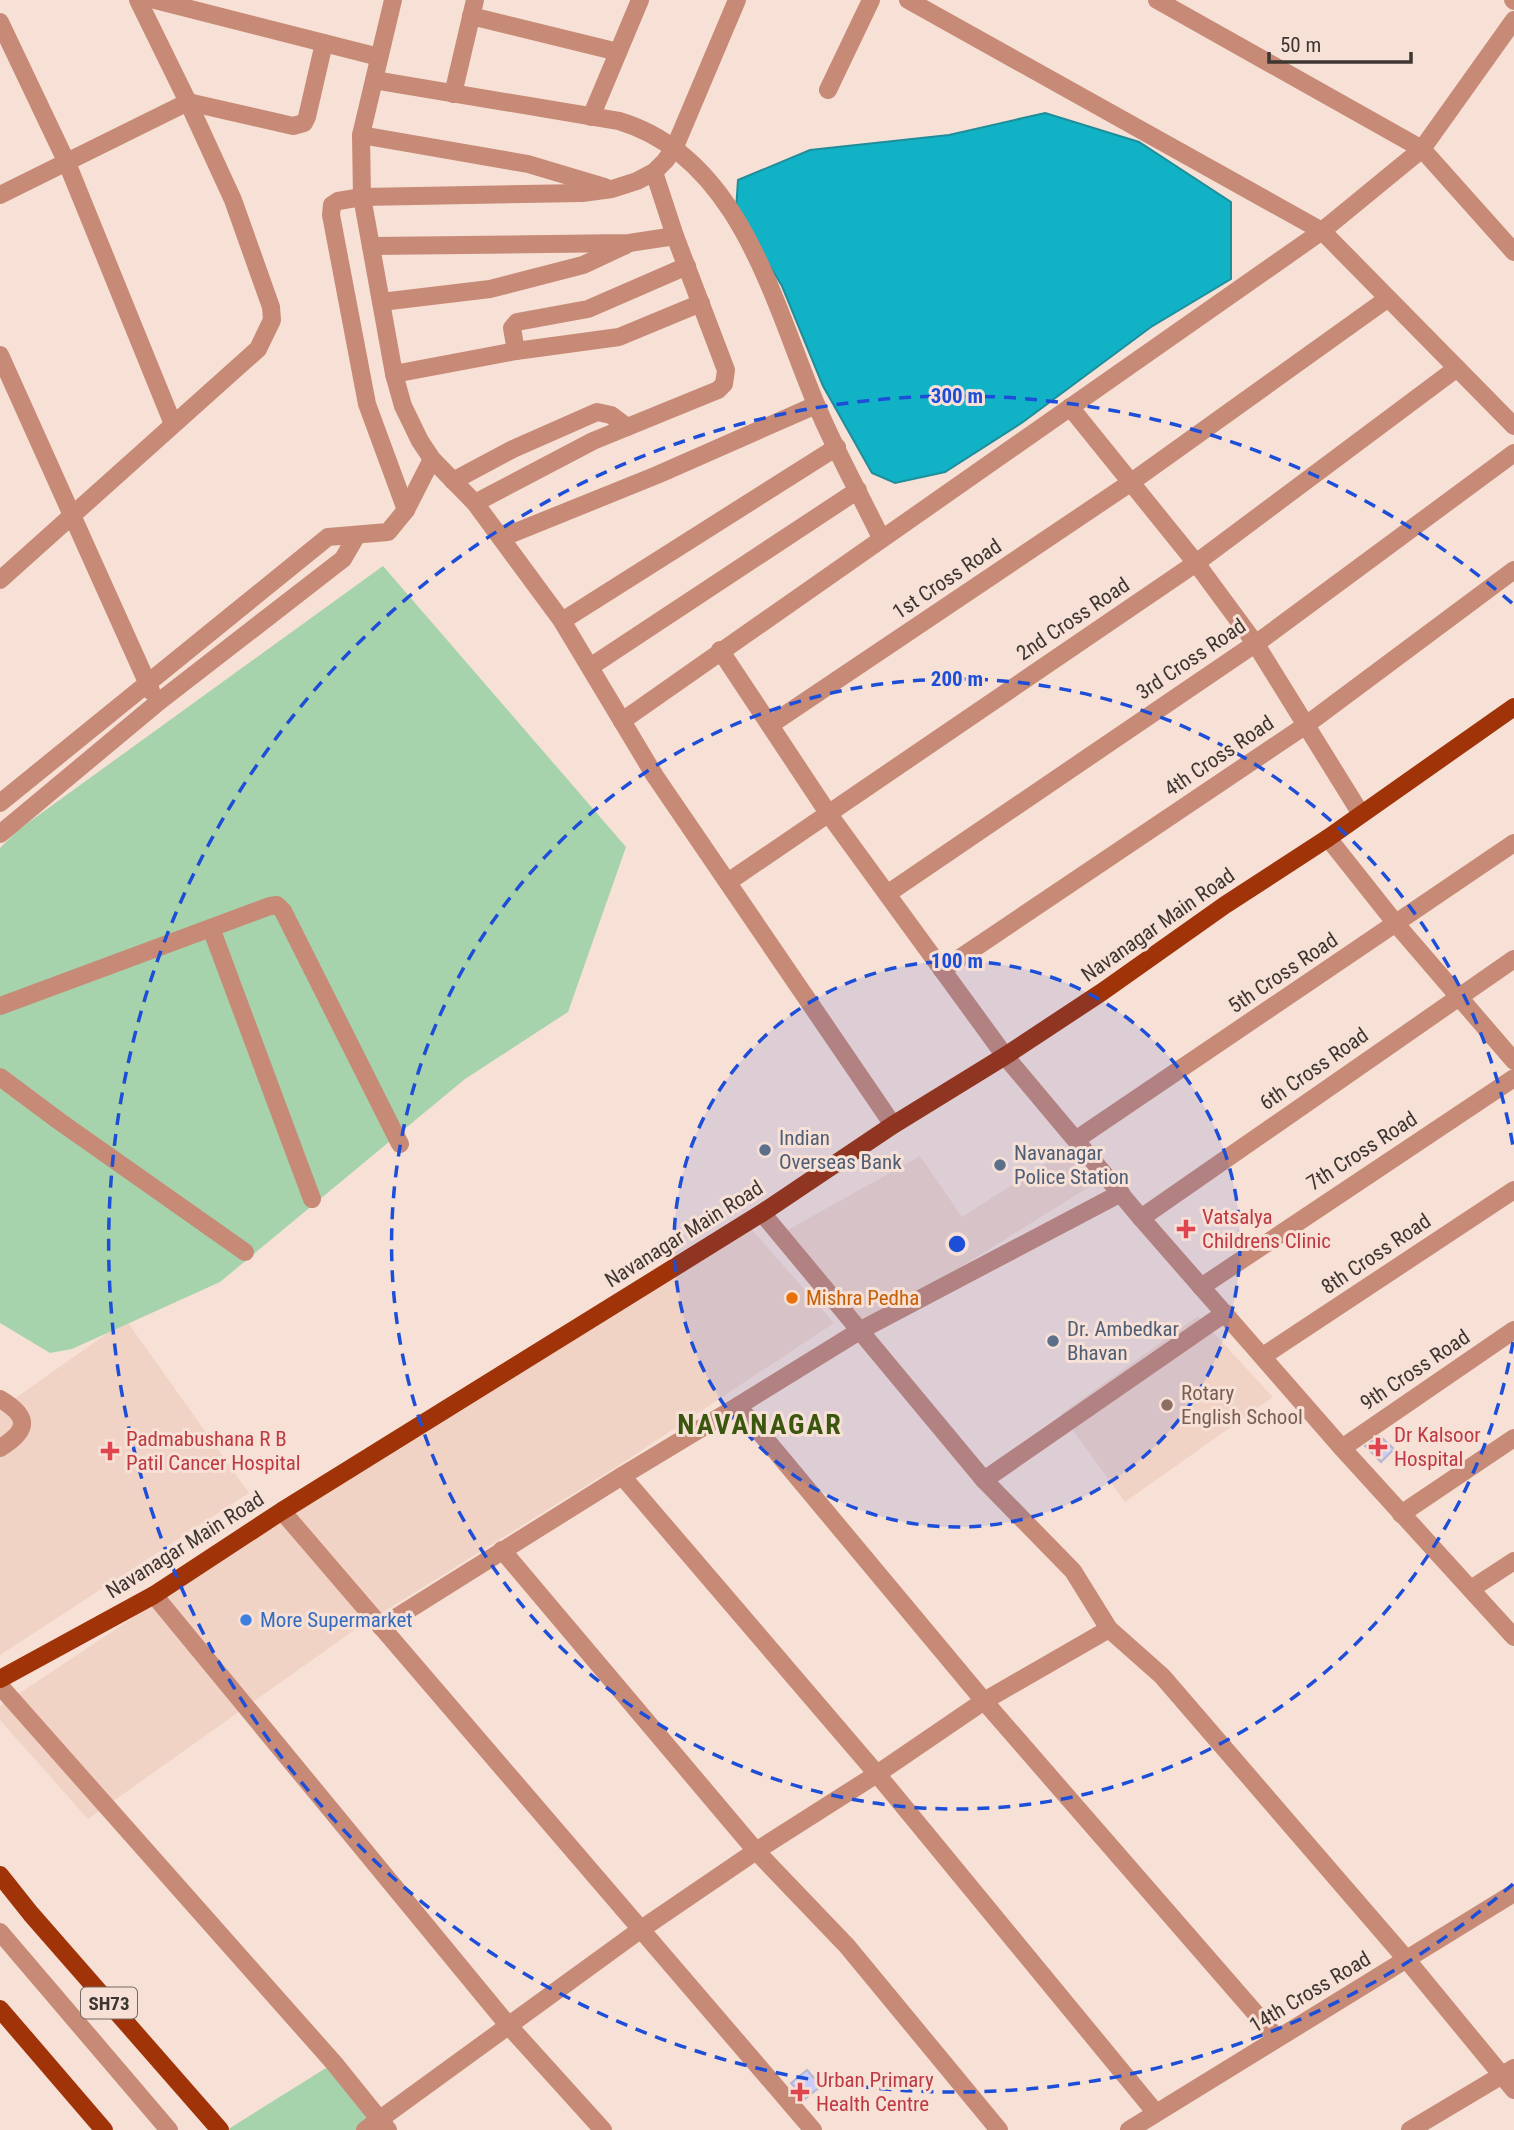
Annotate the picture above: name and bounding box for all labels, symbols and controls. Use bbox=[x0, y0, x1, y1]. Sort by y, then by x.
scale bar bbox=[1269, 21, 1411, 65]
text: 50 m bbox=[1280, 33, 1321, 57]
text: 300 m bbox=[931, 384, 983, 408]
street label: 1st Cross Road bbox=[888, 534, 1006, 624]
street label: 2nd Cross Road bbox=[1012, 573, 1134, 665]
street label: 3rd Cross Road bbox=[1132, 614, 1250, 704]
text: 200 m bbox=[931, 667, 983, 691]
street label: 4th Cross Road bbox=[1160, 711, 1278, 801]
street label: Navanagar Main Road bbox=[1077, 863, 1239, 987]
street label: 5th Cross Road bbox=[1224, 928, 1342, 1018]
text: 100 m bbox=[931, 949, 983, 973]
street label: 6th Cross Road bbox=[1255, 1023, 1373, 1115]
street label: 7th Cross Road bbox=[1302, 1107, 1422, 1195]
place label: Indian Overseas Bank bbox=[779, 1126, 902, 1174]
place label: Navanagar Police Station bbox=[1014, 1141, 1129, 1189]
marker: Indian Overseas Bank bbox=[757, 1142, 773, 1158]
marker: Navanagar Police Station bbox=[992, 1157, 1008, 1173]
street label: Navanagar Main Road bbox=[601, 1176, 767, 1292]
place label: Vatsalya Childrens Clinic bbox=[1202, 1205, 1331, 1253]
street label: 8th Cross Road bbox=[1317, 1209, 1435, 1299]
marker: Vatsalya Childrens Clinic bbox=[1176, 1219, 1196, 1239]
centre of rings bbox=[945, 1232, 969, 1256]
place label: Mishra Pedha bbox=[806, 1286, 919, 1310]
marker: Mishra Pedha bbox=[784, 1290, 800, 1306]
place label: Dr. Ambedkar Bhavan bbox=[1067, 1317, 1179, 1365]
street label: 9th Cross Road bbox=[1356, 1325, 1474, 1415]
marker: Dr. Ambedkar Bhavan bbox=[1045, 1333, 1061, 1349]
place label: Rotary English School bbox=[1181, 1381, 1303, 1429]
marker: Rotary English School bbox=[1159, 1397, 1175, 1413]
district label: NAVANAGAR bbox=[677, 1408, 843, 1441]
place label: Dr Kalsoor Hospital bbox=[1394, 1423, 1481, 1471]
place label: Padmabushana R B Patil Cancer Hospital bbox=[126, 1427, 301, 1475]
marker: Dr Kalsoor Hospital bbox=[1368, 1437, 1388, 1457]
marker: Padmabushana R B Patil Cancer Hospital bbox=[100, 1441, 120, 1461]
street label: Navanagar Main Road bbox=[102, 1487, 268, 1603]
place label: More Supermarket bbox=[260, 1608, 413, 1632]
marker: More Supermarket bbox=[238, 1612, 254, 1628]
street label: 14th Cross Road bbox=[1245, 1947, 1375, 2037]
road number: SH73 bbox=[81, 1988, 137, 2019]
place label: Urban Primary Health Centre bbox=[816, 2068, 934, 2116]
marker: Urban Primary Health Centre bbox=[790, 2082, 810, 2102]

